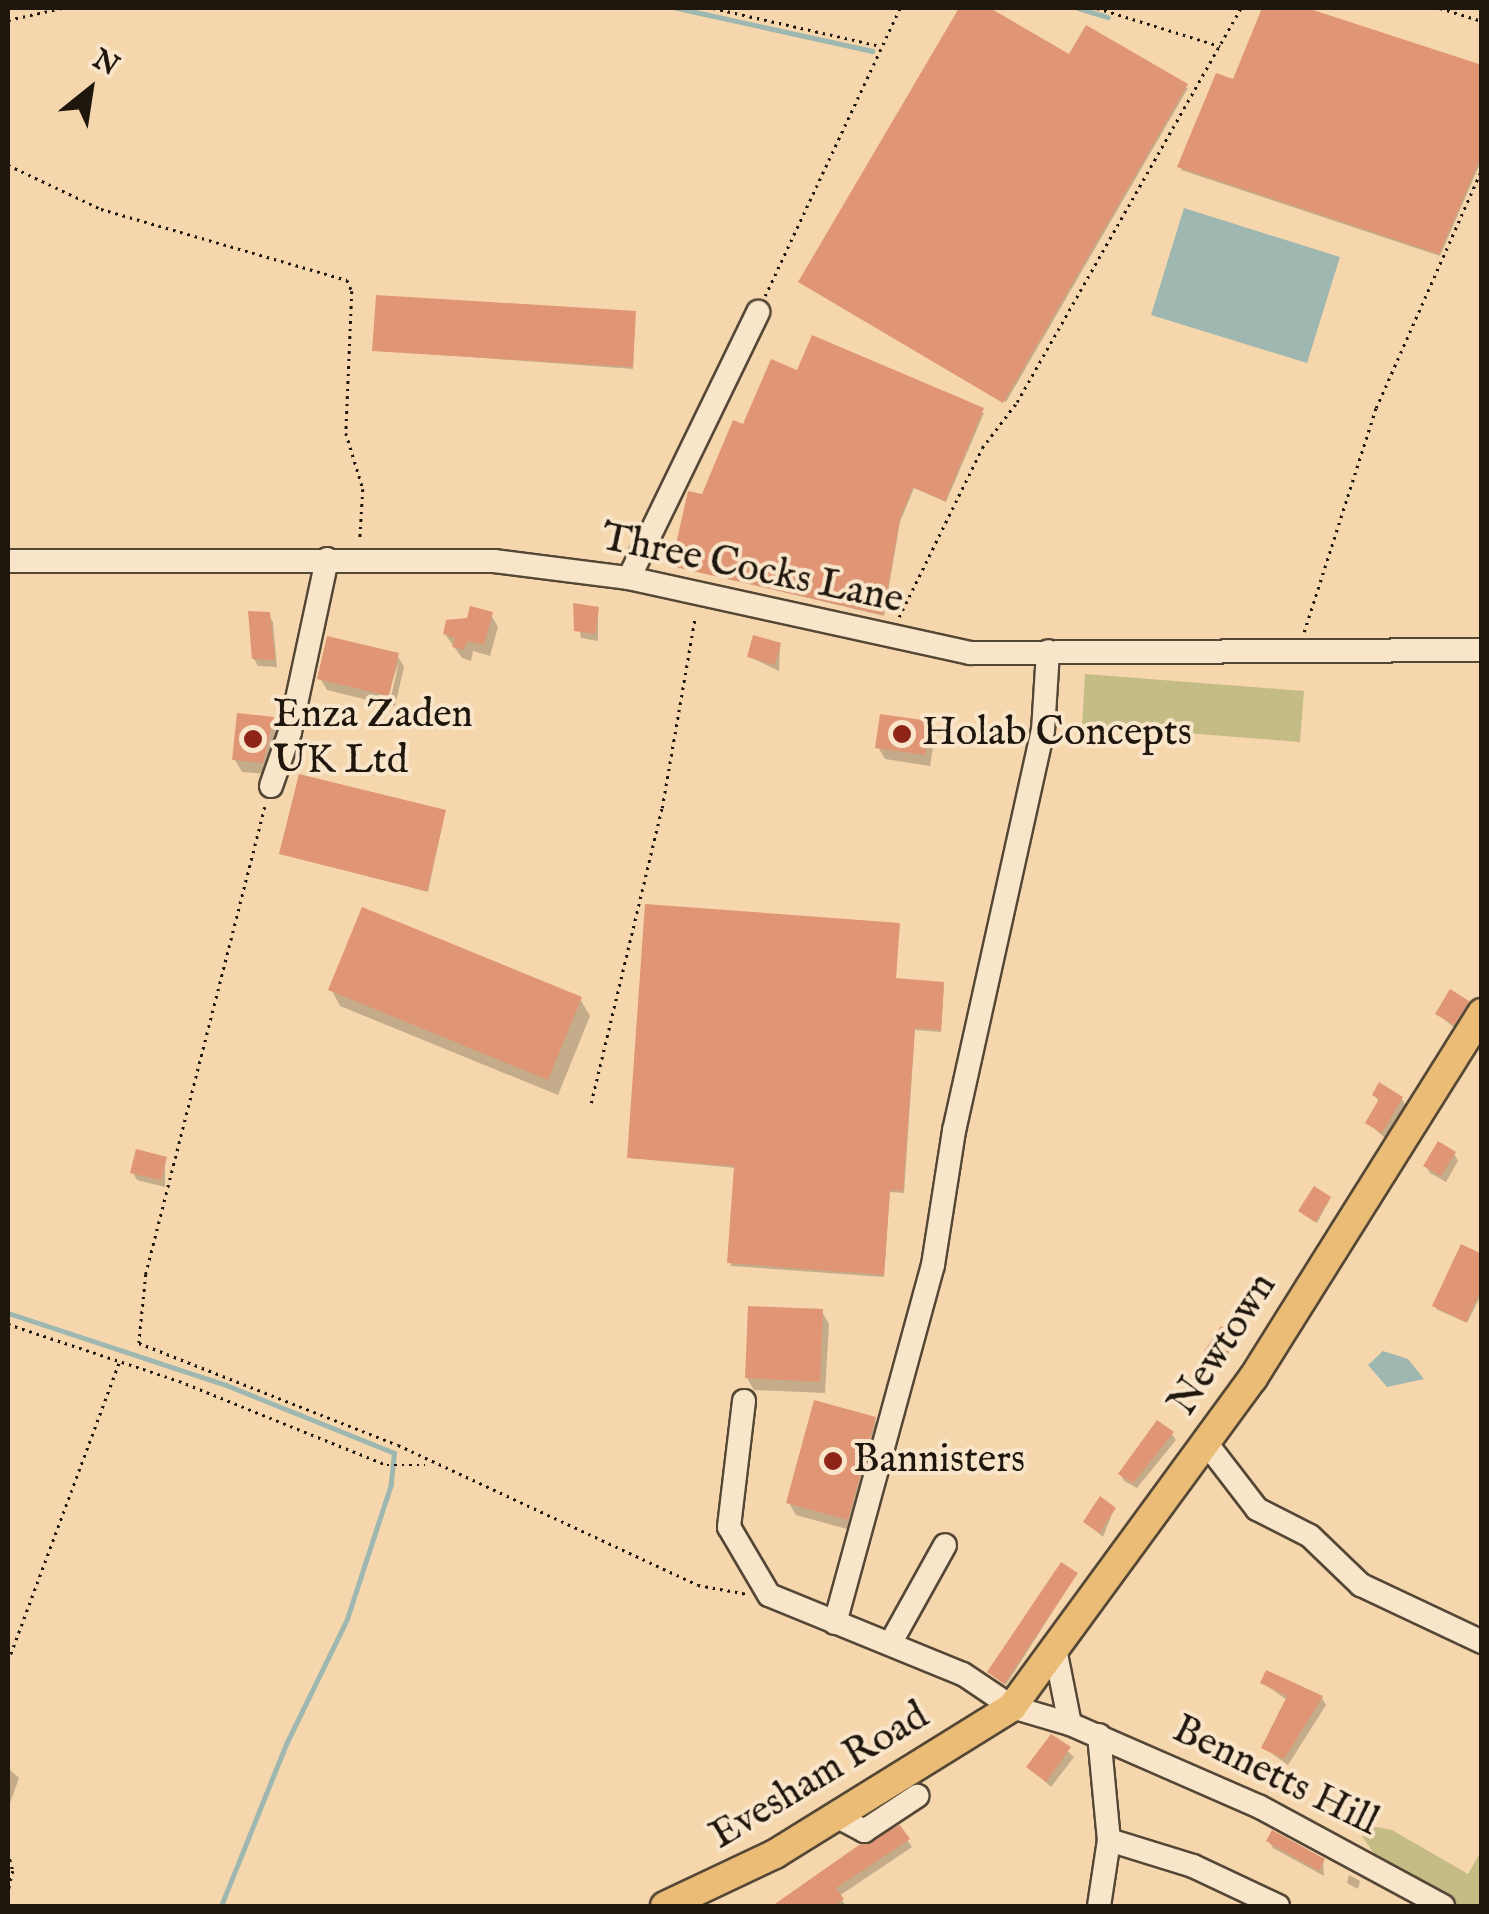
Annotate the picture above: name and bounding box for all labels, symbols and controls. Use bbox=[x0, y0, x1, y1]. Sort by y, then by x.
north arrow bbox=[40, 40, 140, 140]
text: N bbox=[86, 42, 124, 85]
street label: Three Cocks Lane bbox=[597, 515, 907, 625]
place label: Enza Zaden UK Ltd bbox=[273, 692, 473, 786]
place label: Holab Concepts bbox=[922, 710, 1192, 758]
marker: Holab Concepts bbox=[891, 723, 913, 745]
marker: Enza Zaden UK Ltd bbox=[242, 728, 264, 750]
street label: Newtown bbox=[1160, 1265, 1288, 1425]
place label: Bannisters bbox=[853, 1437, 1025, 1485]
marker: Bannisters bbox=[822, 1450, 844, 1472]
street label: Evesham Road bbox=[702, 1693, 938, 1861]
street label: Bennetts Hill bbox=[1164, 1707, 1386, 1847]

